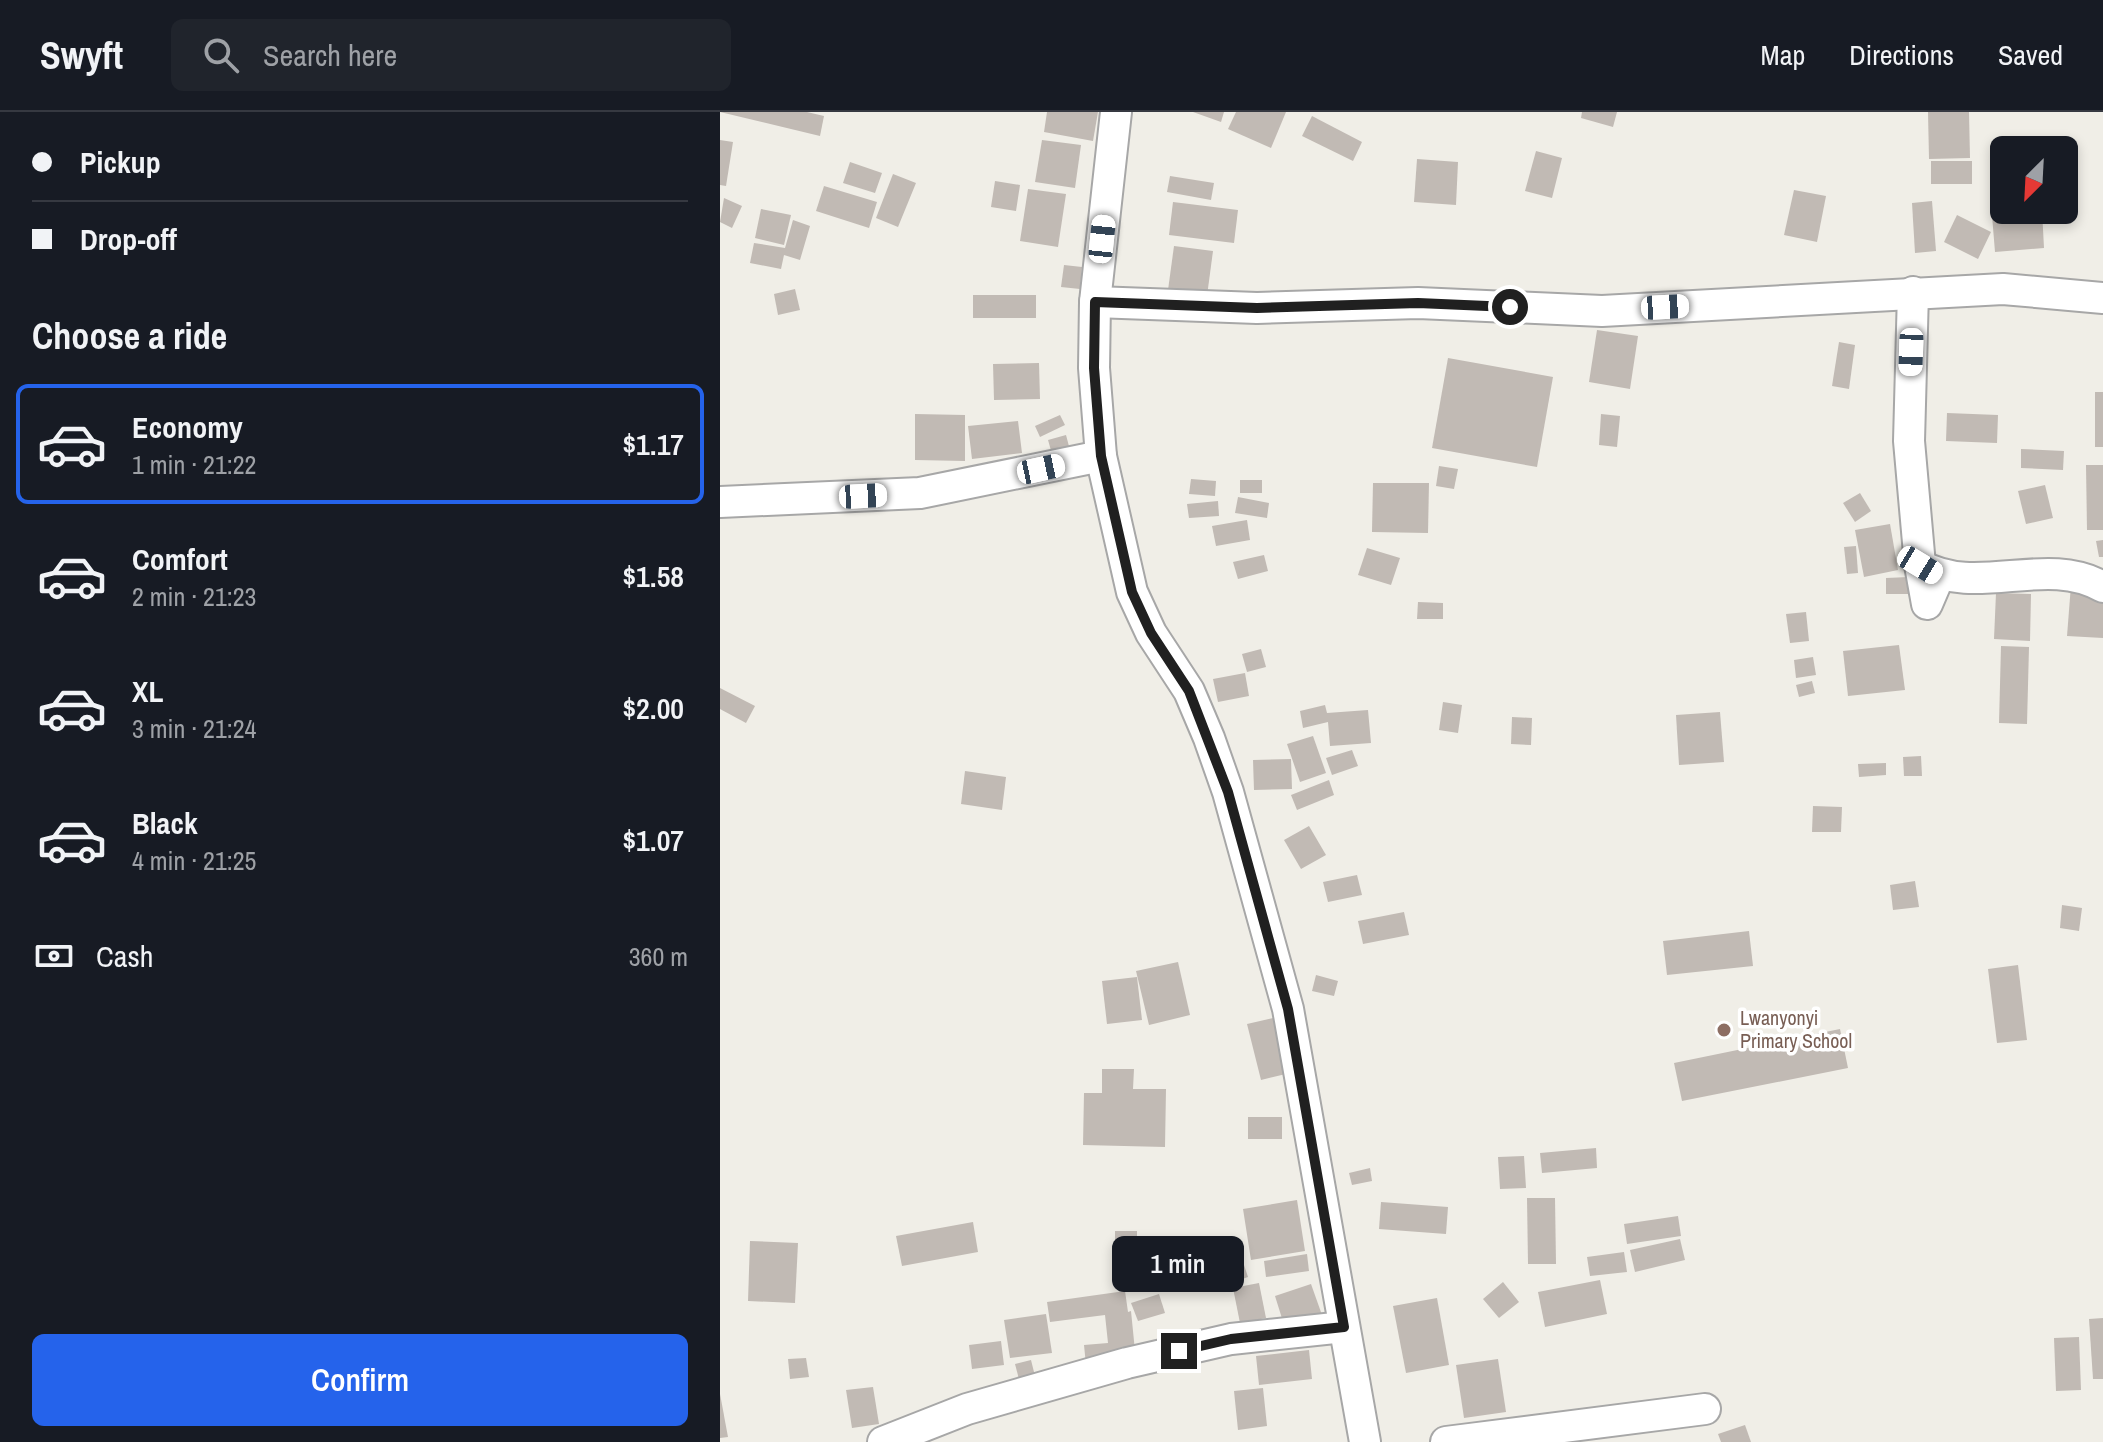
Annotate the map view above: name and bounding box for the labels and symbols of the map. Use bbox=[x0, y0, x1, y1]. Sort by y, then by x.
north arrow bbox=[1990, 136, 2078, 224]
car bbox=[1088, 214, 1116, 264]
route start bbox=[1492, 289, 1528, 325]
car bbox=[1640, 294, 1690, 320]
car bbox=[1898, 328, 1924, 376]
car bbox=[1015, 452, 1067, 486]
car bbox=[838, 483, 888, 509]
car bbox=[1893, 542, 1947, 588]
place label: Lwanyonyi Primary School bbox=[1740, 1004, 1852, 1054]
marker: Lwanyonyi Primary School bbox=[1715, 1021, 1733, 1039]
callout: 1 min bbox=[1113, 1235, 1245, 1291]
route end bbox=[1161, 1333, 1197, 1369]

